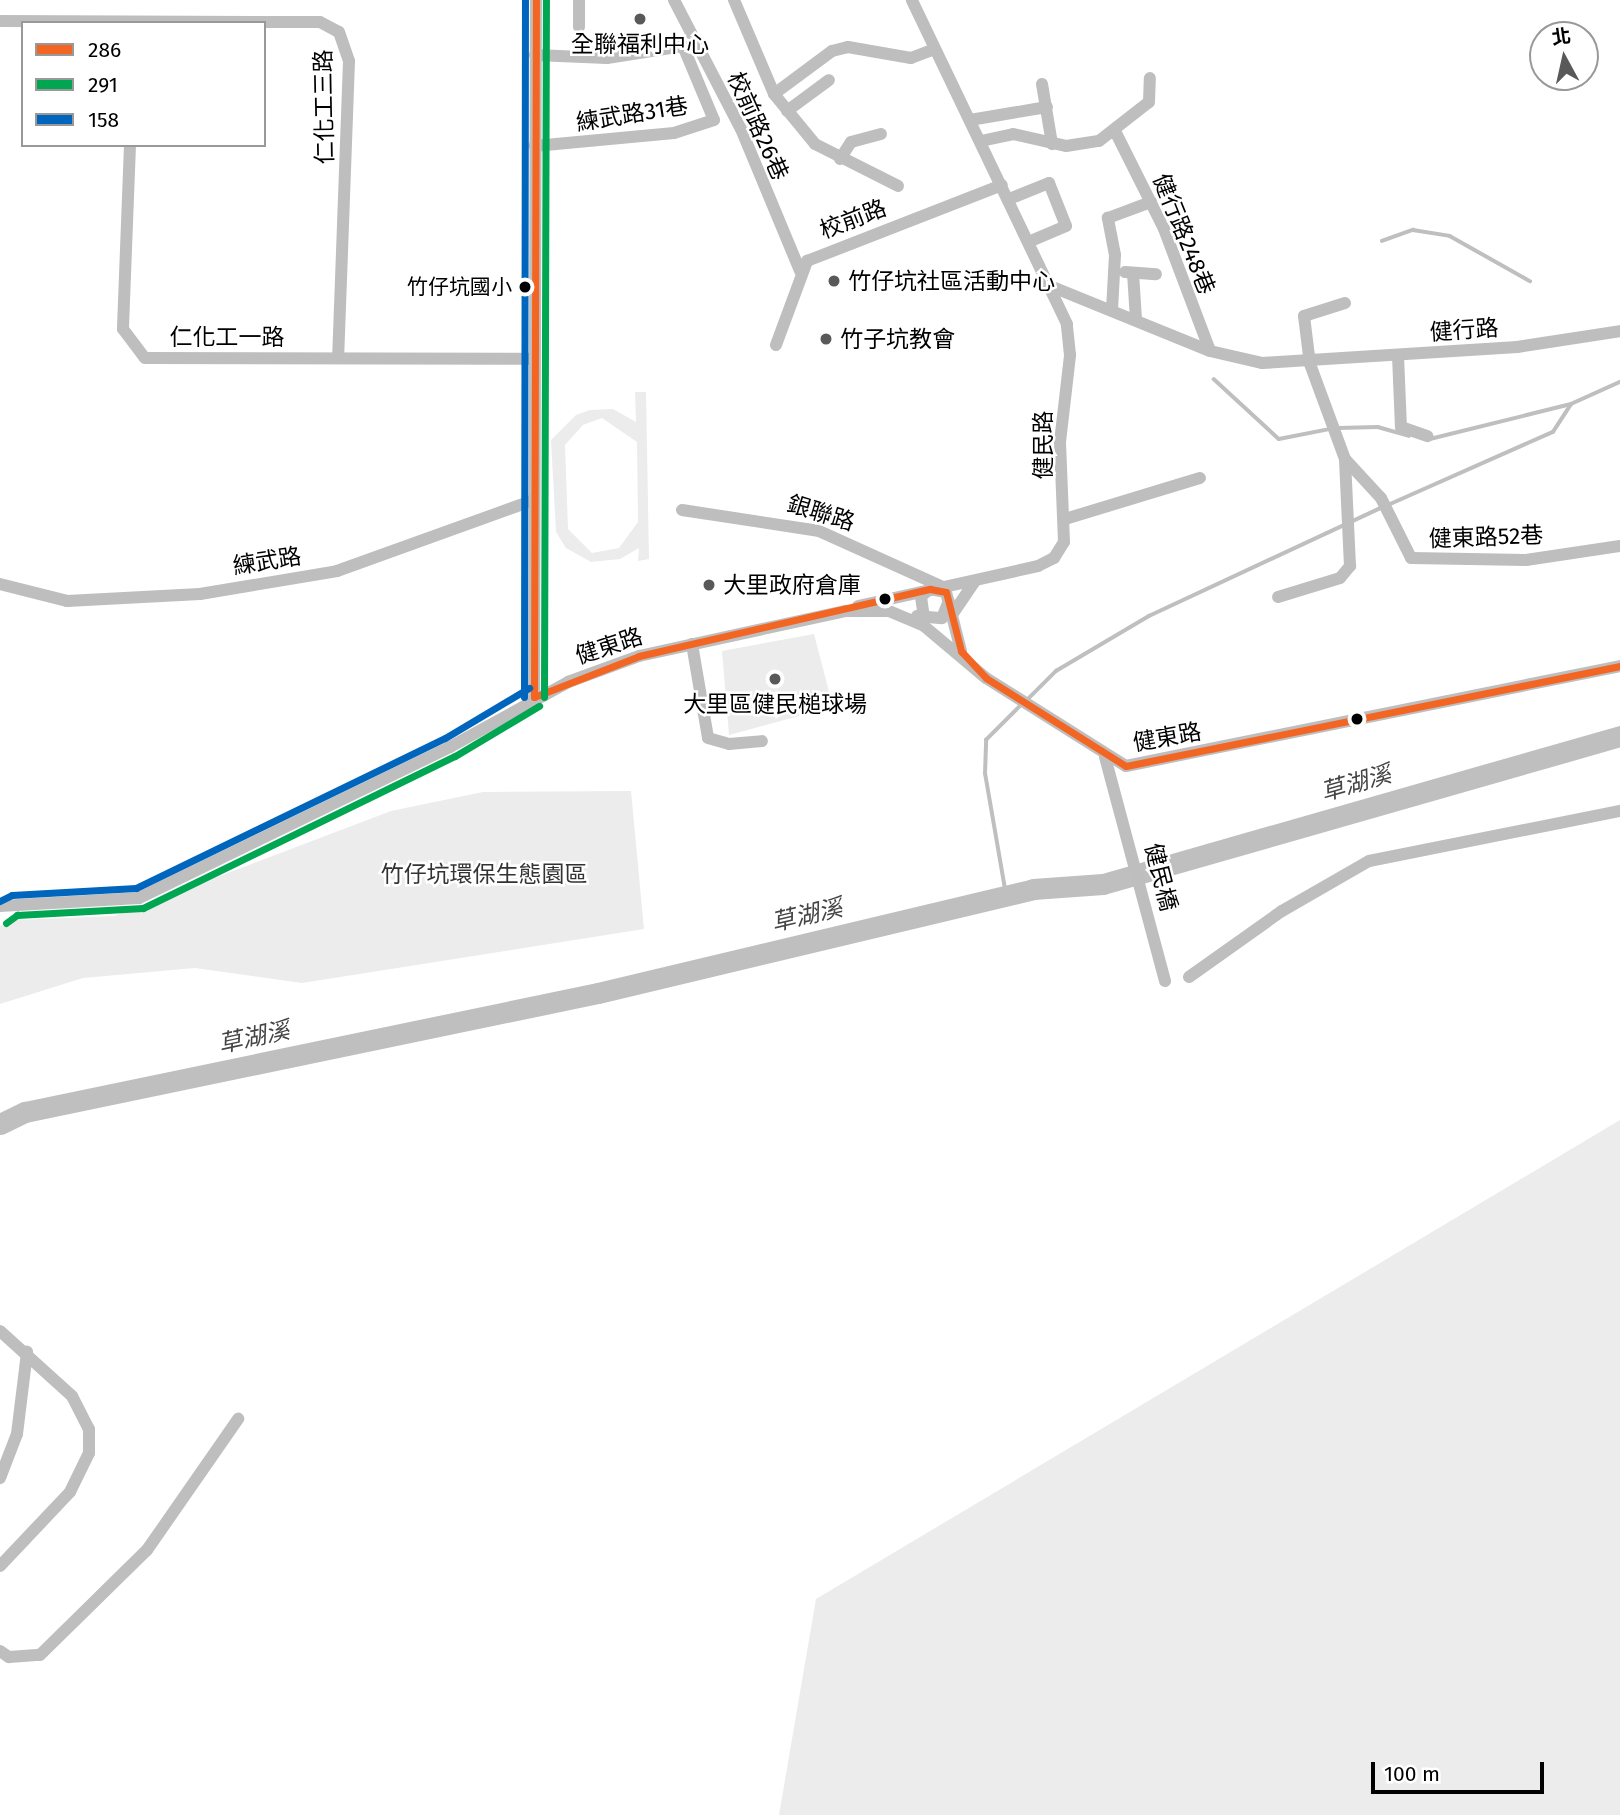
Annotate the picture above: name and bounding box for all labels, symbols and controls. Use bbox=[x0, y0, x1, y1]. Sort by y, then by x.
marker: 全聯福利中心 bbox=[632, 11, 648, 27]
legend bbox=[21, 21, 266, 147]
north arrow bbox=[1529, 21, 1599, 91]
text: 北 bbox=[1550, 24, 1572, 49]
place label: 全聯福利中心 bbox=[571, 30, 709, 58]
text: 286 bbox=[88, 37, 121, 63]
street label: 仁化工三路 bbox=[309, 49, 339, 165]
street label: 校前路26巷 bbox=[722, 68, 794, 184]
text: 291 bbox=[88, 72, 118, 98]
street label: 練武路31巷 bbox=[574, 92, 690, 136]
text: 158 bbox=[88, 107, 119, 133]
street label: 健行路248巷 bbox=[1147, 170, 1221, 298]
street label: 校前路 bbox=[816, 194, 890, 244]
place label: 竹仔坑社區活動中心 bbox=[848, 267, 1055, 295]
marker: 竹仔坑社區活動中心 bbox=[826, 273, 842, 289]
place label: 竹仔坑國小 bbox=[407, 274, 512, 300]
marker: 竹仔坑國小 bbox=[518, 280, 532, 294]
street label: 健行路 bbox=[1429, 314, 1499, 346]
street label: 仁化工一路 bbox=[170, 323, 284, 351]
place label: 竹子坑教會 bbox=[840, 325, 955, 353]
marker: 竹子坑教會 bbox=[818, 331, 834, 347]
street label: 健民路 bbox=[1029, 411, 1057, 479]
street label: 銀聯路 bbox=[784, 490, 858, 536]
street label: 健東路52巷 bbox=[1428, 521, 1544, 553]
street label: 練武路 bbox=[231, 542, 303, 580]
place label: 大里政府倉庫 bbox=[723, 571, 861, 599]
marker: 大里政府倉庫 bbox=[701, 577, 717, 593]
unlabelled marker bbox=[878, 592, 892, 606]
street label: 健東路 bbox=[572, 622, 646, 670]
marker: 大里區健民槌球場 bbox=[767, 671, 783, 687]
place label: 大里區健民槌球場 bbox=[683, 690, 867, 718]
unlabelled marker bbox=[1350, 712, 1364, 726]
street label: 健東路 bbox=[1131, 717, 1203, 757]
water label: 草湖溪 bbox=[1317, 760, 1395, 808]
street label: 健民橋 bbox=[1139, 840, 1183, 914]
park label: 竹仔坑環保生態園區 bbox=[381, 860, 587, 888]
water label: 草湖溪 bbox=[769, 894, 845, 938]
water label: 草湖溪 bbox=[216, 1016, 292, 1060]
scale bar bbox=[1375, 1748, 1548, 1792]
text: 100 m bbox=[1384, 1761, 1440, 1787]

